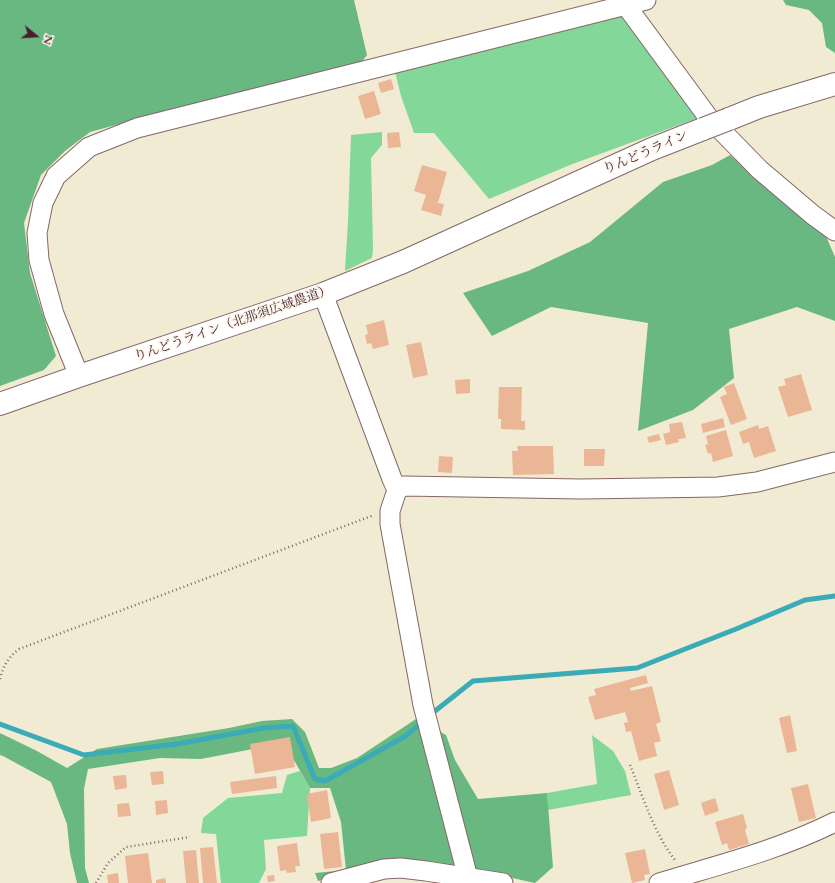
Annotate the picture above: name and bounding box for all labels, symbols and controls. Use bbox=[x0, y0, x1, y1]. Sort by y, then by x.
north arrow bbox=[16, 16, 56, 56]
text: N bbox=[39, 33, 56, 47]
street label: りんどうライン bbox=[601, 128, 691, 178]
street label: りんどうライン（北那須広域農道） bbox=[132, 283, 334, 365]

